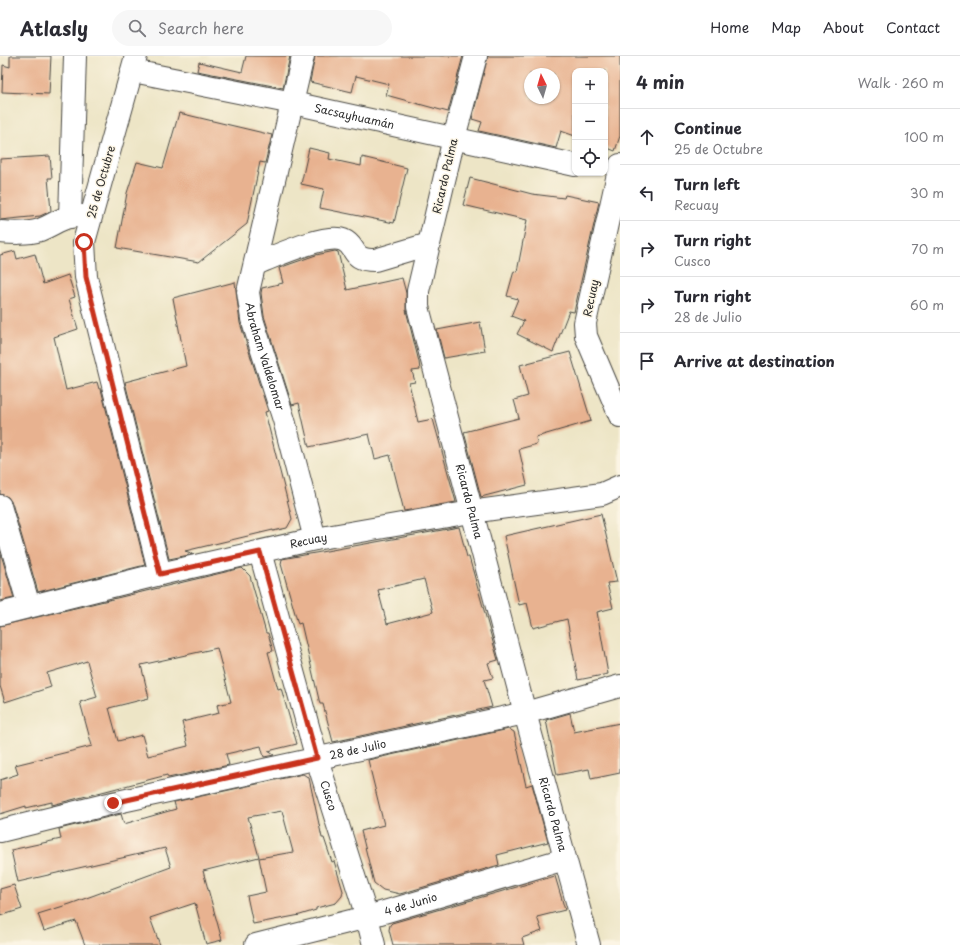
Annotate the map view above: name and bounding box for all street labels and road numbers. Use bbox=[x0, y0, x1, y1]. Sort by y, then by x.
street label: Sacsayhuamán bbox=[313, 99, 396, 133]
street label: Ricardo Palma bbox=[428, 136, 462, 215]
street label: 25 de Octubre bbox=[82, 143, 119, 220]
street label: Recuay bbox=[578, 278, 603, 318]
street label: Abraham Valdelomar bbox=[242, 301, 289, 412]
street label: Ricardo Palma bbox=[452, 462, 488, 541]
street label: Recuay bbox=[288, 528, 328, 552]
street label: 28 de Julio bbox=[328, 735, 388, 763]
street label: Ricardo Palma bbox=[535, 775, 572, 854]
street label: Cusco bbox=[316, 778, 342, 813]
street label: 4 de Junio bbox=[382, 888, 439, 920]

